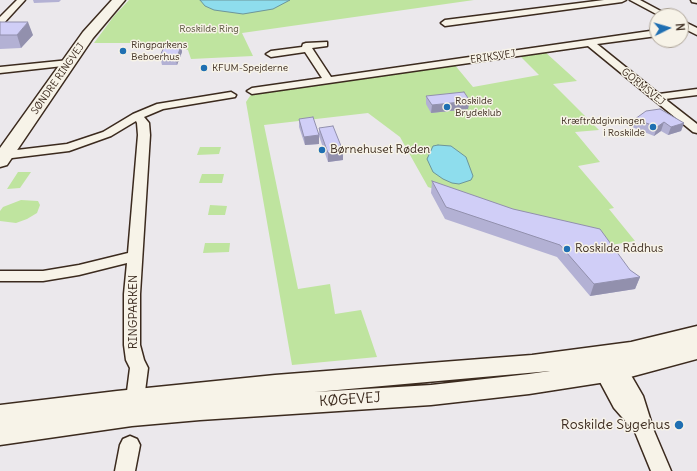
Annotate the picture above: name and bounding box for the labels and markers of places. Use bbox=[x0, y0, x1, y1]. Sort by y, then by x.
place label: Ringparkens Beboerhus bbox=[131, 39, 187, 62]
marker: Ringparkens Beboerhus bbox=[118, 46, 128, 56]
place label: KFUM-Spejderne bbox=[212, 62, 288, 74]
marker: KFUM-Spejderne bbox=[199, 63, 209, 73]
place label: Roskilde Brydeklub bbox=[455, 95, 501, 118]
marker: Roskilde Brydeklub bbox=[442, 102, 452, 112]
place label: Kræftrådgivningen i Roskilde bbox=[561, 115, 645, 138]
marker: Kræftrådgivningen i Roskilde bbox=[648, 122, 658, 132]
place label: Børnehuset Røden bbox=[330, 143, 430, 157]
marker: Børnehuset Røden bbox=[317, 145, 327, 155]
place label: Roskilde Rådhus bbox=[575, 242, 663, 256]
marker: Roskilde Rådhus bbox=[562, 244, 572, 254]
place label: Roskilde Sygehus bbox=[561, 417, 670, 433]
marker: Roskilde Sygehus bbox=[673, 419, 685, 431]

